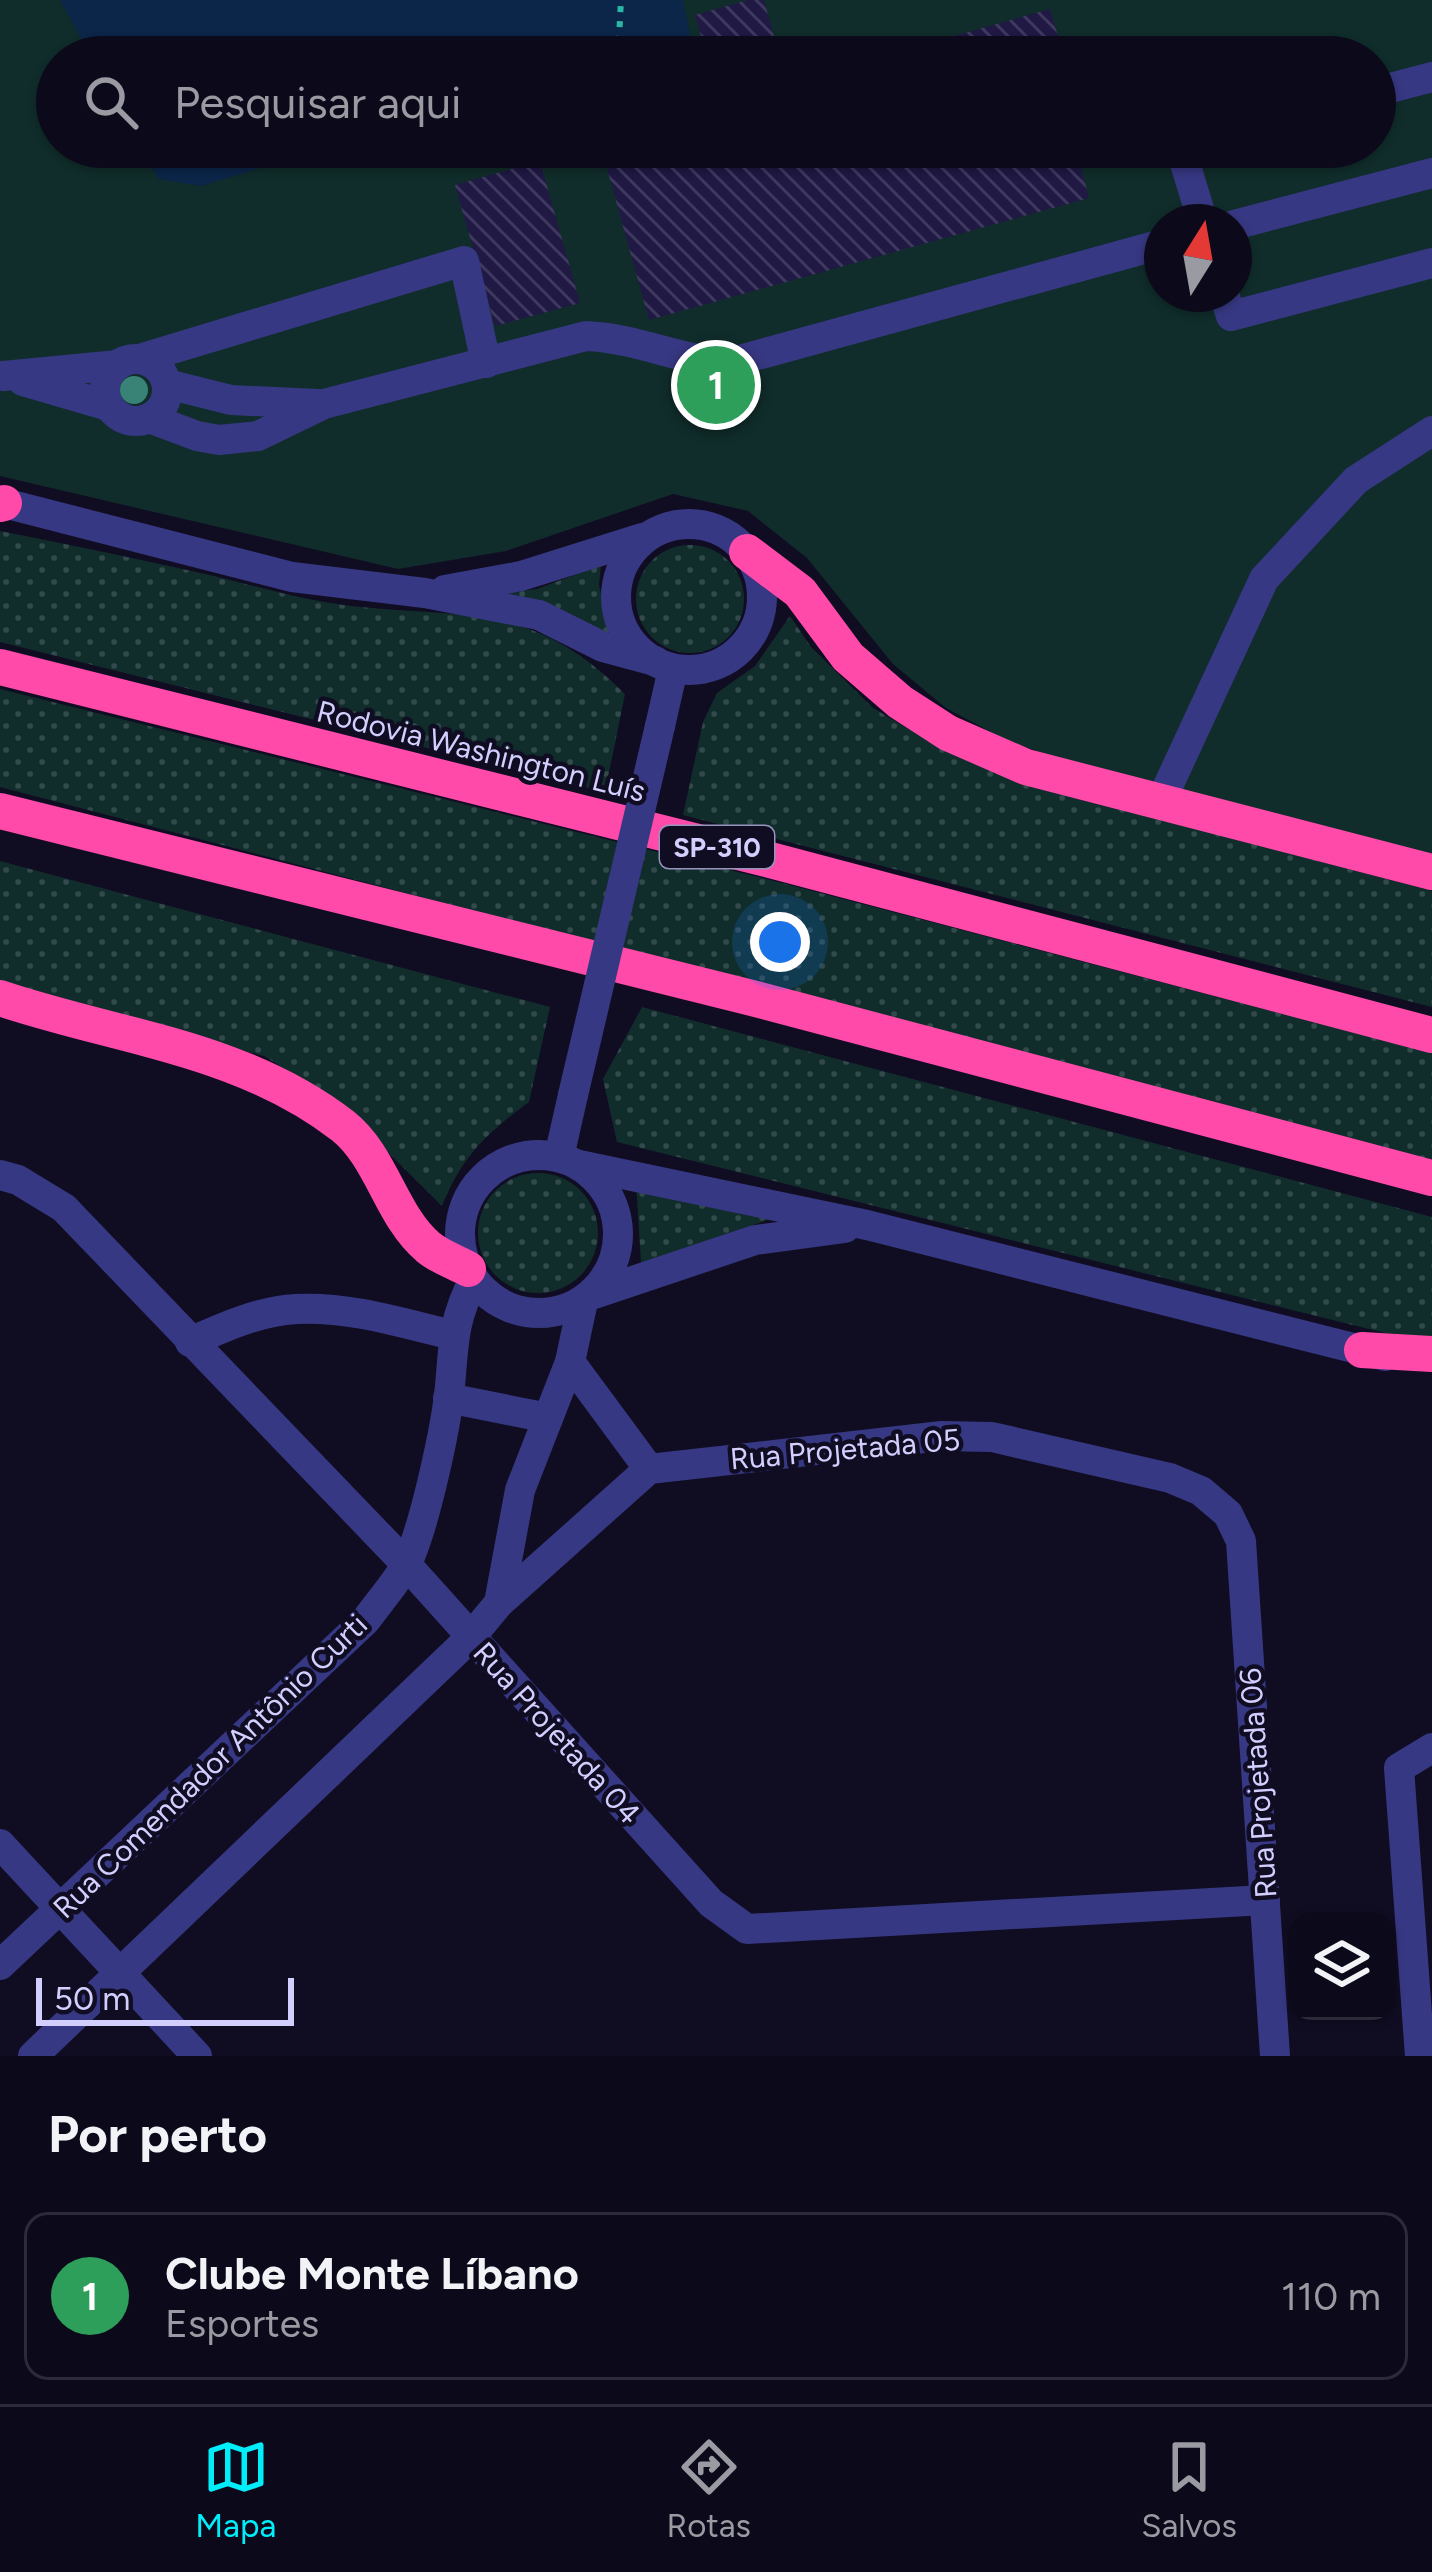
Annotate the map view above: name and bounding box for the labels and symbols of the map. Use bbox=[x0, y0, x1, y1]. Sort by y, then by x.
north arrow bbox=[1144, 204, 1252, 312]
pin: 1 bbox=[677, 340, 755, 430]
street label: Rodovia Washington Luís bbox=[313, 692, 649, 810]
road number: SP-310 bbox=[660, 826, 774, 868]
your location bbox=[750, 912, 810, 972]
street label: Rua Projetada 05 bbox=[728, 1421, 962, 1477]
street label: Rua Comendador Antônio Curti bbox=[45, 1606, 375, 1926]
street label: Rua Projetada 04 bbox=[466, 1634, 648, 1832]
street label: Rua Projetada 06 bbox=[1232, 1667, 1284, 1899]
scale bar bbox=[36, 1972, 294, 2025]

